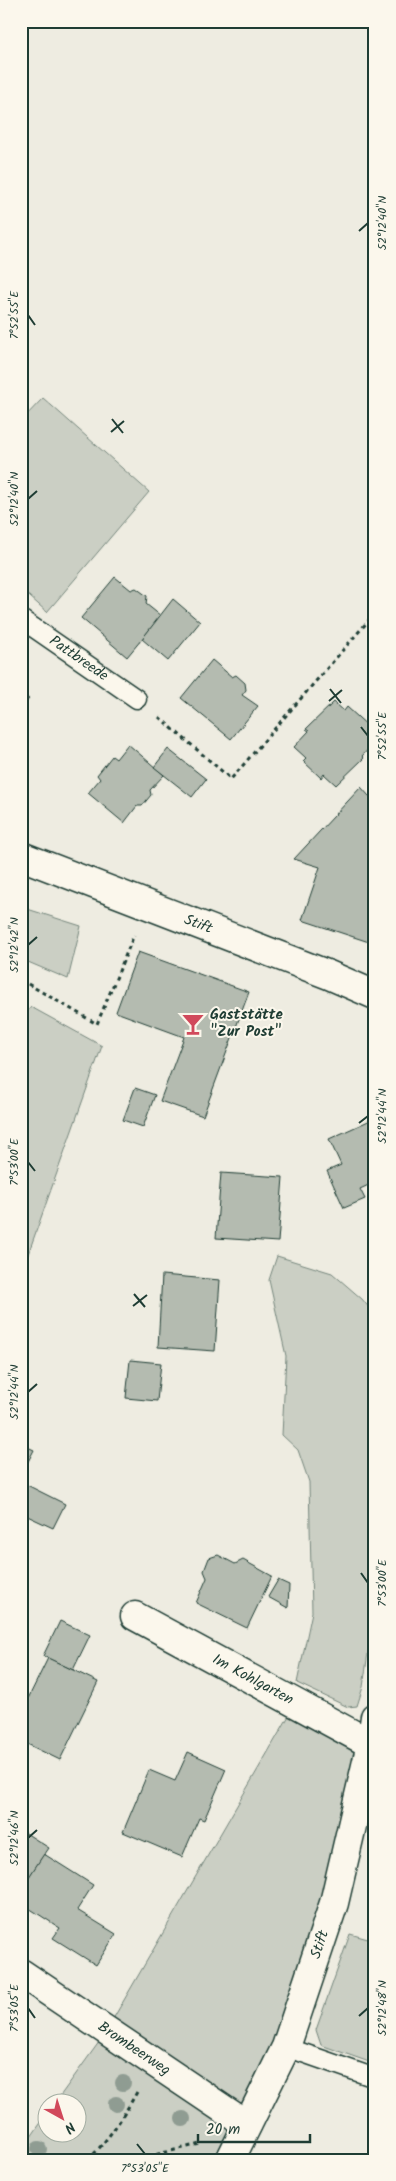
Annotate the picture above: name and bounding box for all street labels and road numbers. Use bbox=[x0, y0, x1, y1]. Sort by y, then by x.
street label: Pattbreede bbox=[44, 630, 113, 688]
street label: Stift bbox=[180, 908, 216, 941]
street label: Im Kohlgarten bbox=[208, 1648, 298, 1712]
street label: Stift bbox=[304, 1927, 336, 1962]
street label: Brombeerweg bbox=[92, 2016, 175, 2082]

